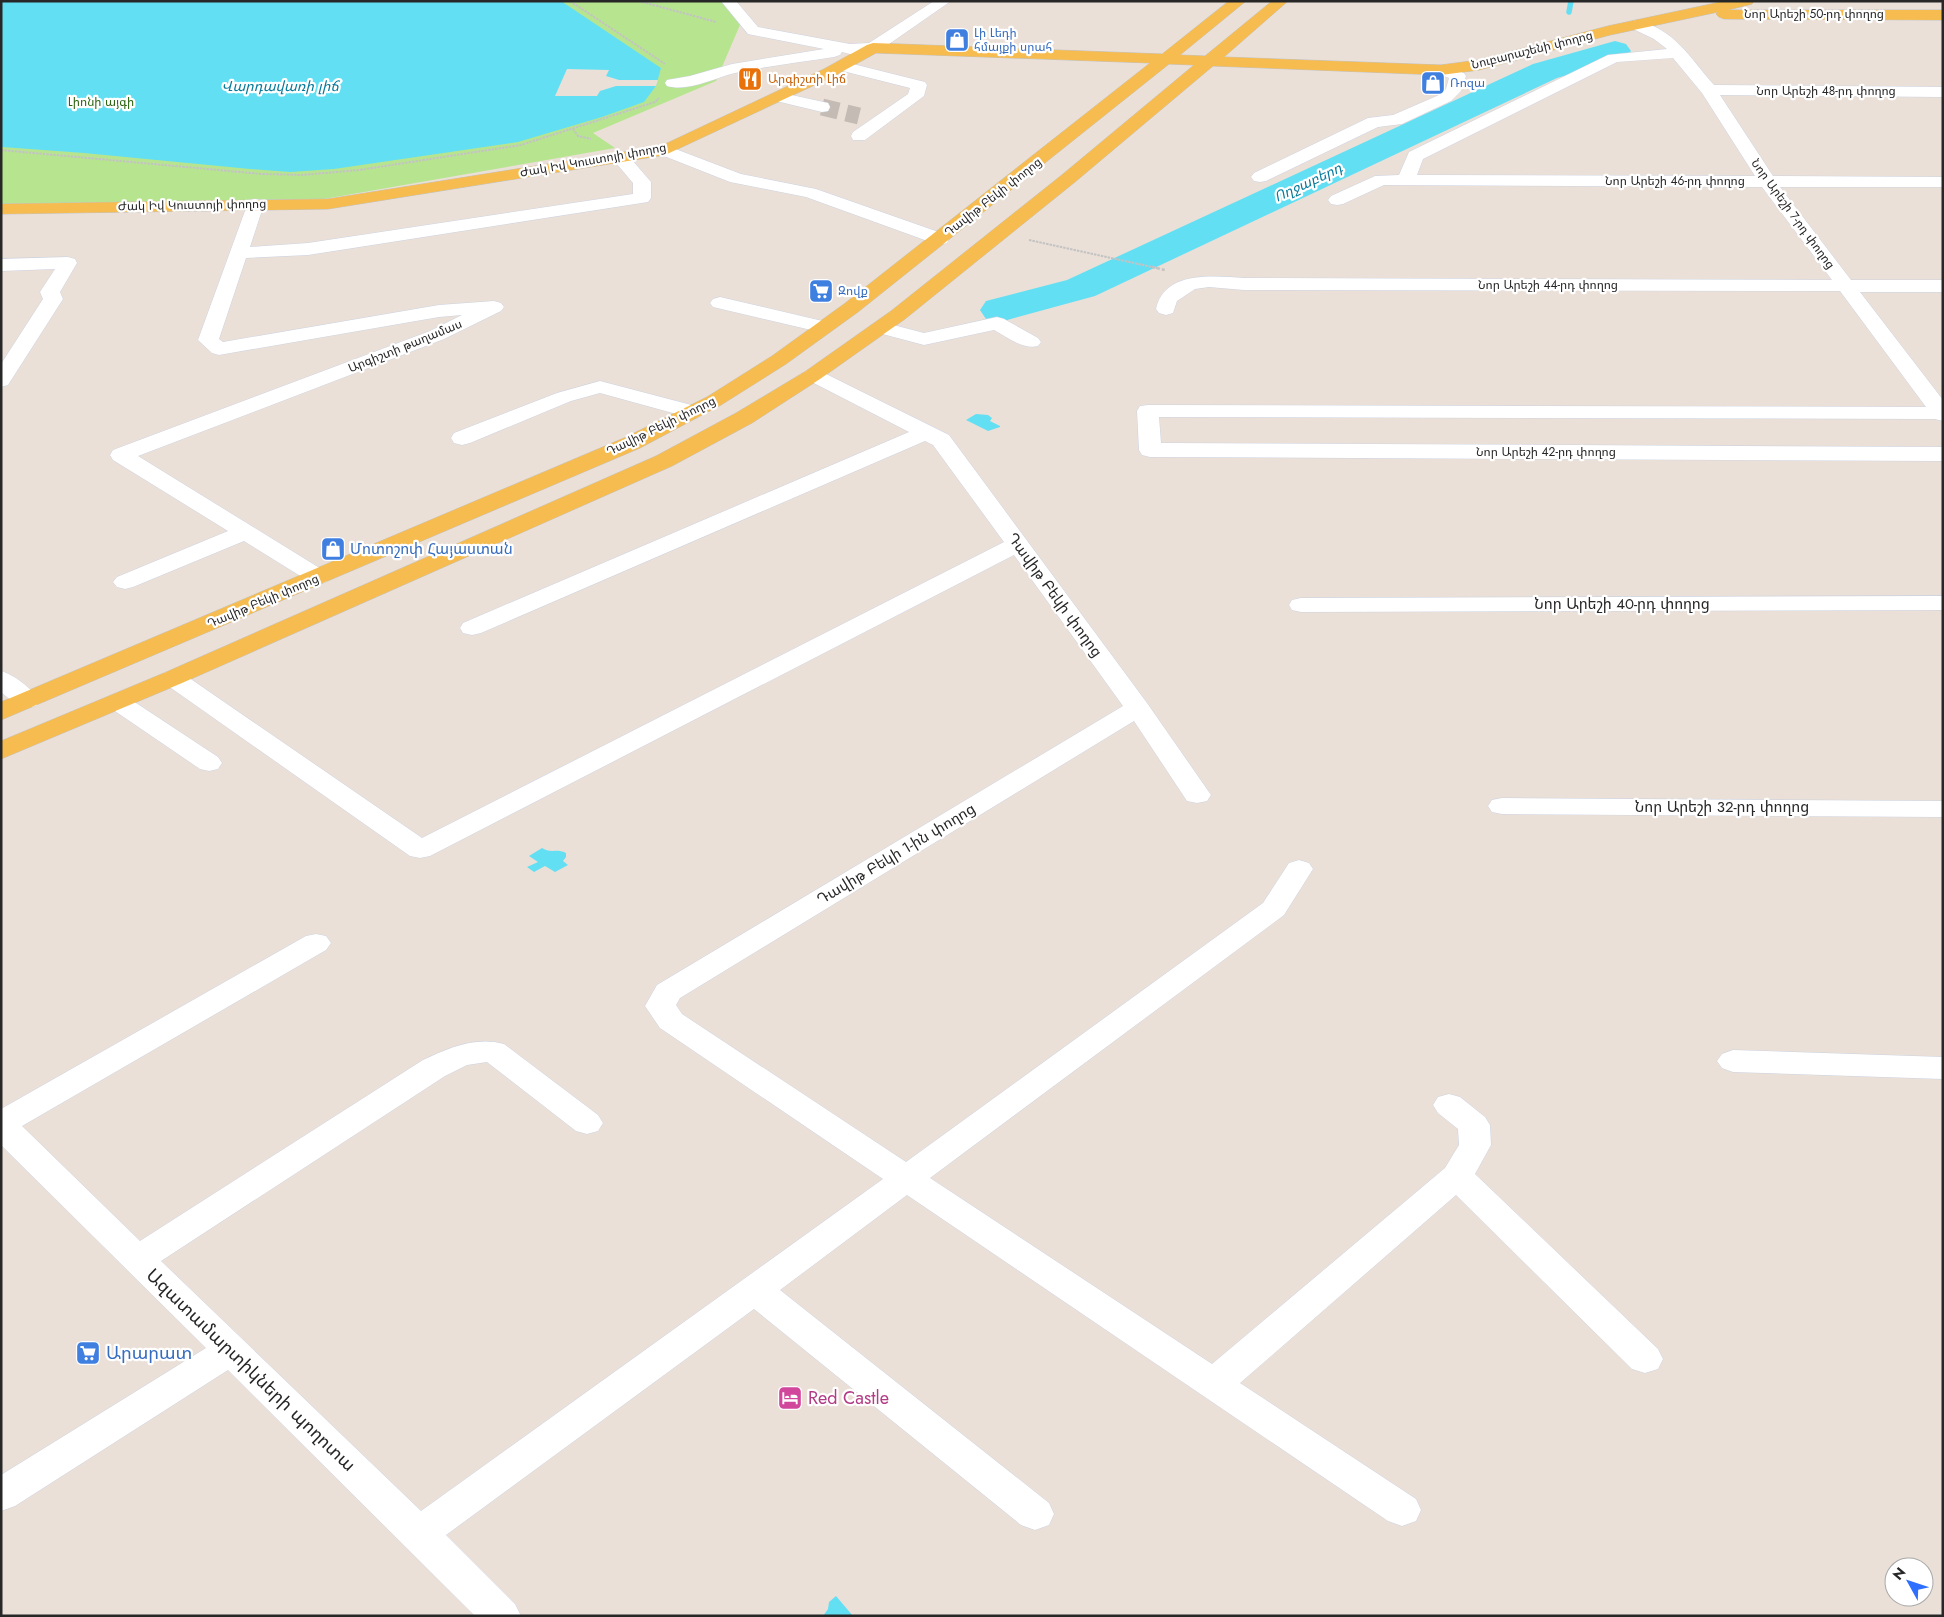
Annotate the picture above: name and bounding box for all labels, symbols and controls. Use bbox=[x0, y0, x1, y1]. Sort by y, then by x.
street label: Նոր Արեշի 50-րդ փողոց bbox=[1744, 5, 1884, 23]
place label: Լի Լեդի հմայքի սրահ bbox=[974, 24, 1052, 56]
street label: Նուբարաշենի փողոց bbox=[1469, 26, 1595, 74]
shop icon: Լի Լեդի հմայքի սրահ bbox=[944, 27, 970, 53]
restaurant icon: Արգիշտի Լիճ bbox=[737, 66, 763, 92]
place label: Արգիշտի Լիճ bbox=[768, 70, 846, 88]
shop icon: Ռոզա bbox=[1420, 70, 1446, 96]
place label: Ռոզա bbox=[1450, 74, 1485, 92]
water label: Վարդավառի լիճ bbox=[221, 76, 340, 96]
street label: Նոր Արեշի 48-րդ փողոց bbox=[1756, 82, 1896, 100]
park label: Լիոնի այգի bbox=[68, 93, 134, 111]
street label: Ժակ Իվ Կուստոյի փողոց bbox=[518, 138, 668, 182]
street label: Դավիթ Բեկի փողոց bbox=[940, 153, 1046, 241]
street label: Նոր Արեշի 7-րդ փողոց bbox=[1747, 155, 1839, 273]
water label: Ողջաբերդ bbox=[1271, 157, 1346, 207]
street label: Նոր Արեշի 46-րդ փողոց bbox=[1605, 172, 1745, 190]
street label: Ժակ Իվ Կուստոյի փողոց bbox=[118, 195, 266, 215]
street label: Նոր Արեշի 44-րդ փողոց bbox=[1478, 276, 1618, 294]
supermarket icon: Զովք bbox=[808, 278, 834, 304]
place label: Զովք bbox=[838, 282, 868, 300]
street label: Արգիշտի թաղամաս bbox=[345, 315, 465, 377]
street label: Դավիթ Բեկի փողոց bbox=[603, 392, 719, 460]
street label: Նոր Արեշի 42-րդ փողոց bbox=[1476, 443, 1616, 461]
street label: Դավիթ Բեկի փողոց bbox=[1002, 528, 1108, 662]
shop icon: Մոտոշոփ Հայաստան bbox=[320, 536, 346, 562]
place label: Մոտոշոփ Հայաստան bbox=[350, 538, 513, 560]
street label: Դավիթ Բեկի փողոց bbox=[204, 569, 322, 633]
street label: Նոր Արեշի 40-րդ փողոց bbox=[1534, 593, 1710, 615]
street label: Նոր Արեշի 32-րդ փողոց bbox=[1635, 796, 1809, 818]
street label: Դավիթ Բեկի 1-ին փողոց bbox=[812, 798, 980, 910]
street label: Ազատամարտիկների պողոտա bbox=[140, 1263, 362, 1477]
supermarket icon: Արարատ bbox=[75, 1340, 101, 1366]
place label: Արարատ bbox=[106, 1340, 192, 1366]
hotel icon: Red Castle bbox=[777, 1385, 803, 1411]
place label: Red Castle bbox=[808, 1385, 889, 1411]
north arrow bbox=[1884, 1557, 1934, 1607]
text: N bbox=[1888, 1563, 1910, 1584]

